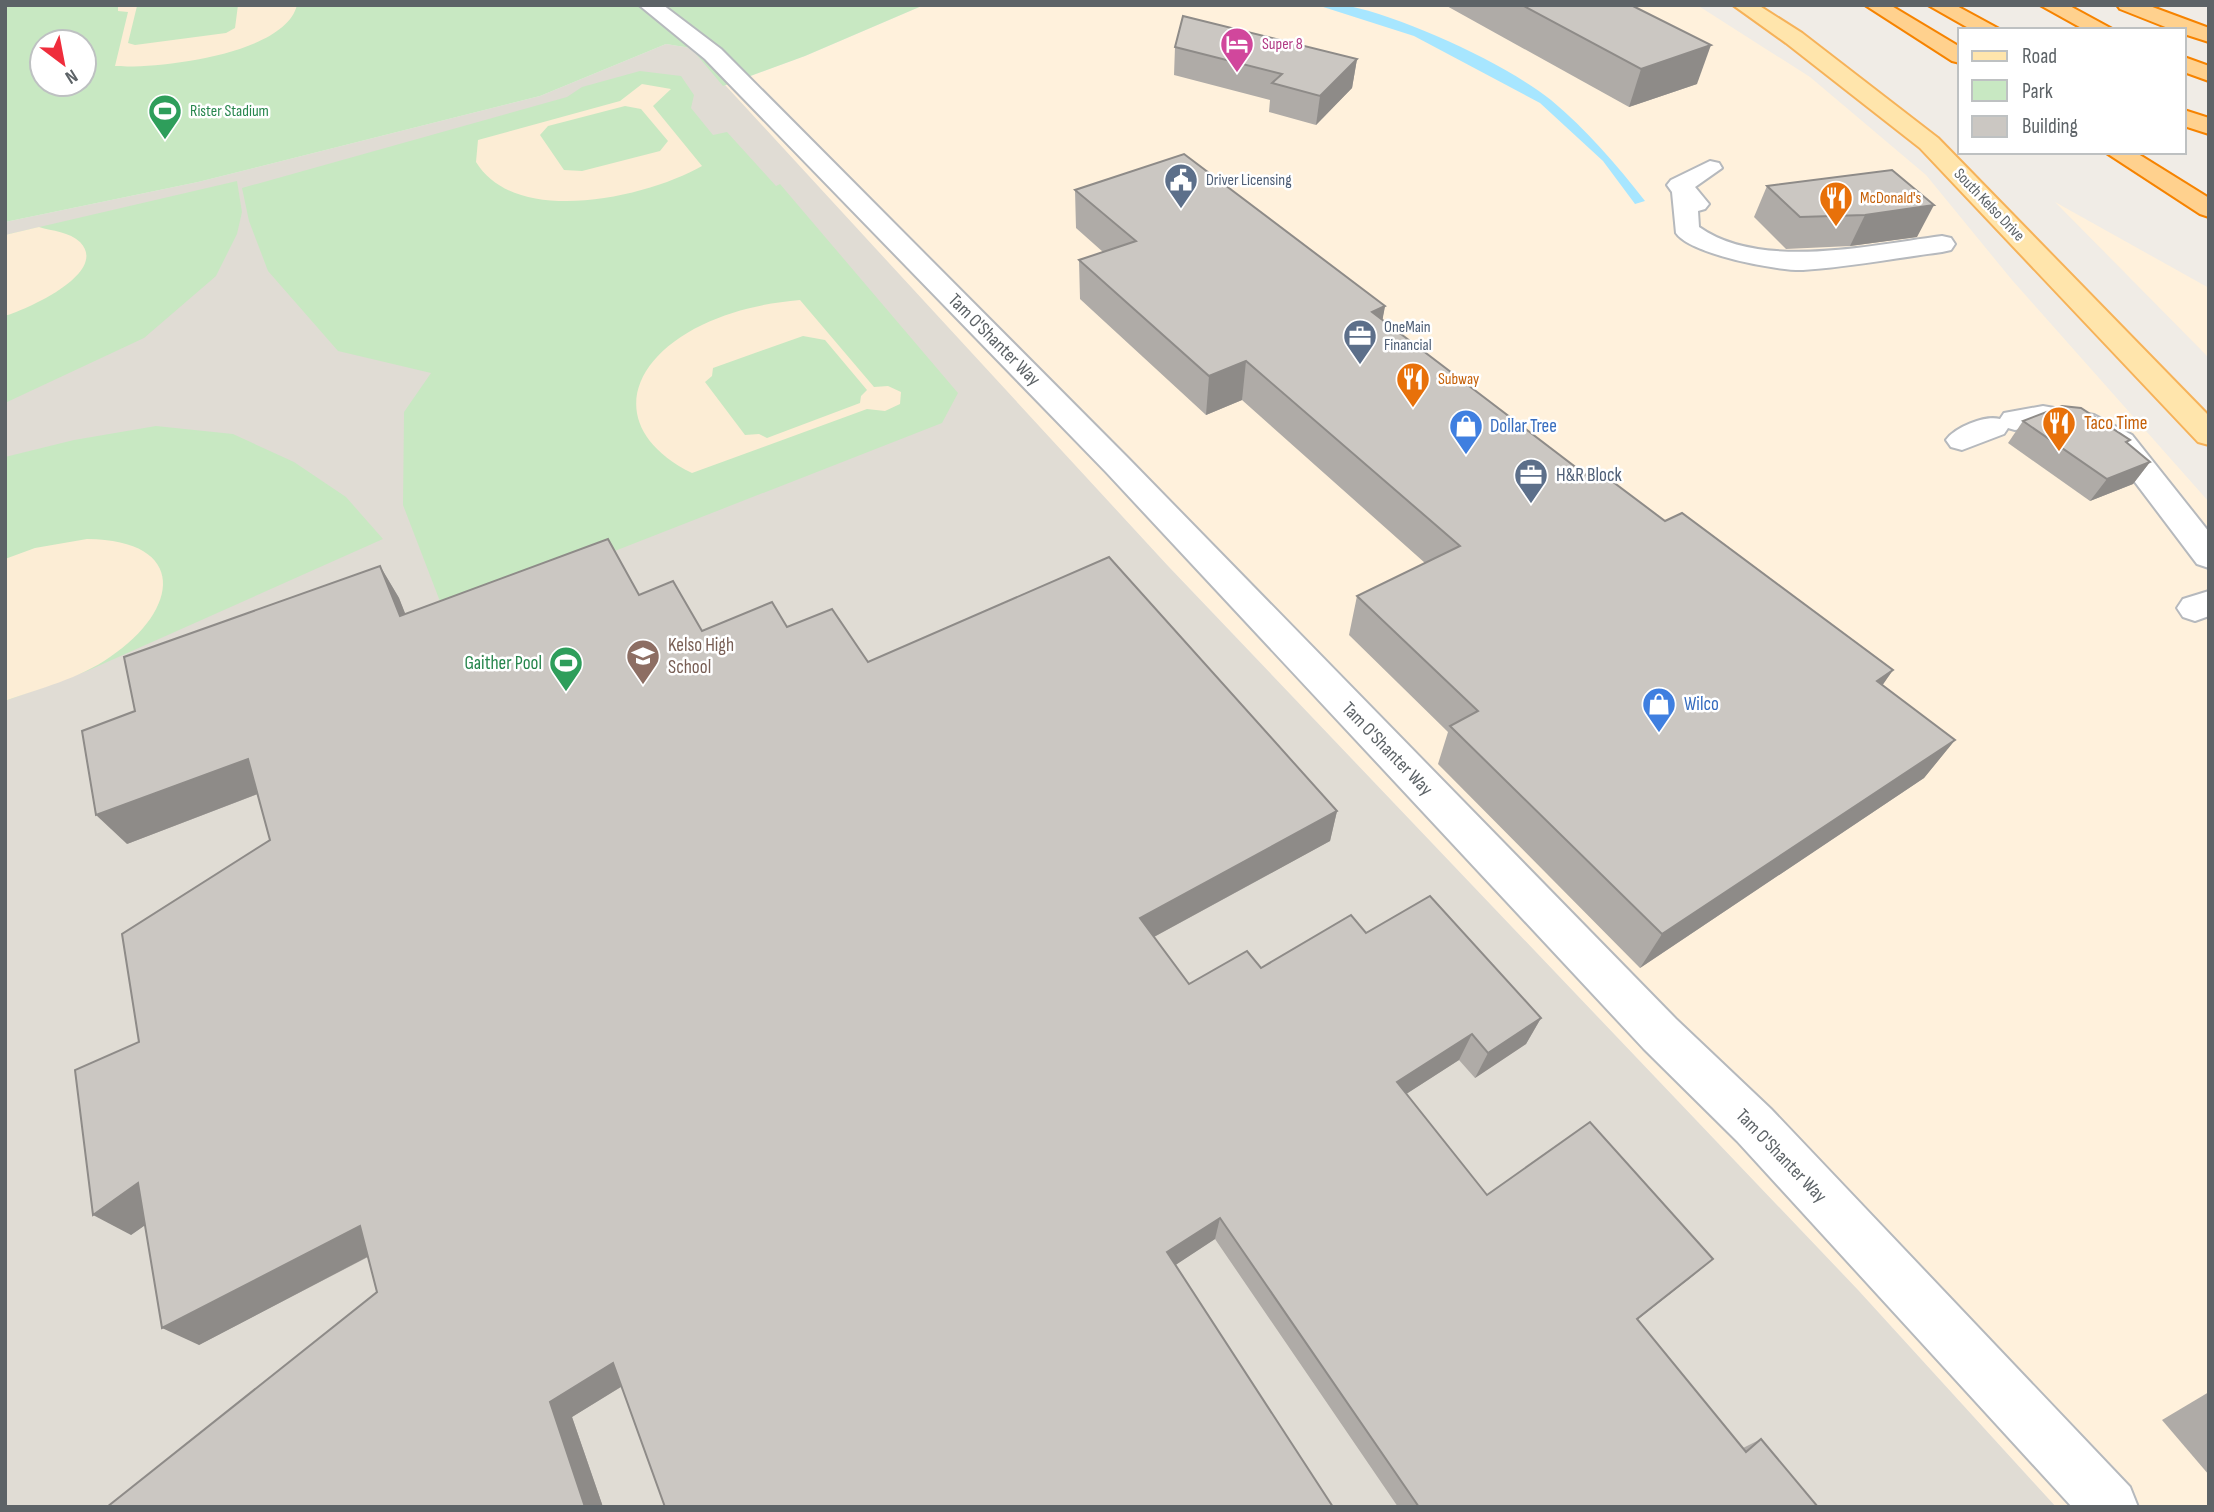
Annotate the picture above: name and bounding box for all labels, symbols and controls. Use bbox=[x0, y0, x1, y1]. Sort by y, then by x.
hotel icon: Super 8 bbox=[1218, 25, 1256, 74]
north arrow bbox=[28, 28, 98, 98]
legend bbox=[1958, 28, 2186, 154]
place label: Super 8 bbox=[1262, 35, 1303, 54]
text: Road bbox=[2022, 44, 2057, 69]
text: N bbox=[61, 64, 82, 89]
text: Park bbox=[2022, 79, 2053, 104]
sports icon: Rister Stadium bbox=[146, 92, 184, 141]
place label: Rister Stadium bbox=[190, 102, 269, 121]
text: Building bbox=[2022, 114, 2078, 139]
public building icon: Driver Licensing bbox=[1162, 161, 1200, 210]
street label: South Kelso Drive bbox=[1950, 165, 2028, 245]
place label: Driver Licensing bbox=[1206, 171, 1292, 190]
restaurant icon: McDonald's bbox=[1817, 179, 1855, 228]
place label: McDonald's bbox=[1860, 189, 1922, 208]
street label: Tam O'Shanter Way bbox=[943, 289, 1045, 391]
office icon: OneMain Financial bbox=[1341, 317, 1379, 366]
place label: OneMain Financial bbox=[1384, 318, 1432, 355]
restaurant icon: Subway bbox=[1394, 360, 1432, 409]
place label: Subway bbox=[1438, 370, 1479, 389]
restaurant icon: Taco Time bbox=[2040, 404, 2078, 453]
shop icon: Dollar Tree bbox=[1447, 407, 1485, 456]
place label: Taco Time bbox=[2084, 412, 2147, 435]
place label: Dollar Tree bbox=[1490, 415, 1557, 438]
office icon: H&R Block bbox=[1512, 456, 1550, 505]
place label: H&R Block bbox=[1556, 464, 1623, 487]
place label: Kelso High School bbox=[668, 634, 734, 679]
school or university icon: Kelso High School bbox=[624, 637, 662, 686]
sports icon: Gaither Pool bbox=[547, 644, 585, 693]
place label: Gaither Pool bbox=[464, 652, 542, 675]
shop icon: Wilco bbox=[1640, 685, 1678, 734]
place label: Wilco bbox=[1684, 693, 1719, 716]
street label: Tam O'Shanter Way bbox=[1337, 697, 1438, 801]
street label: Tam O'Shanter Way bbox=[1731, 1104, 1832, 1208]

